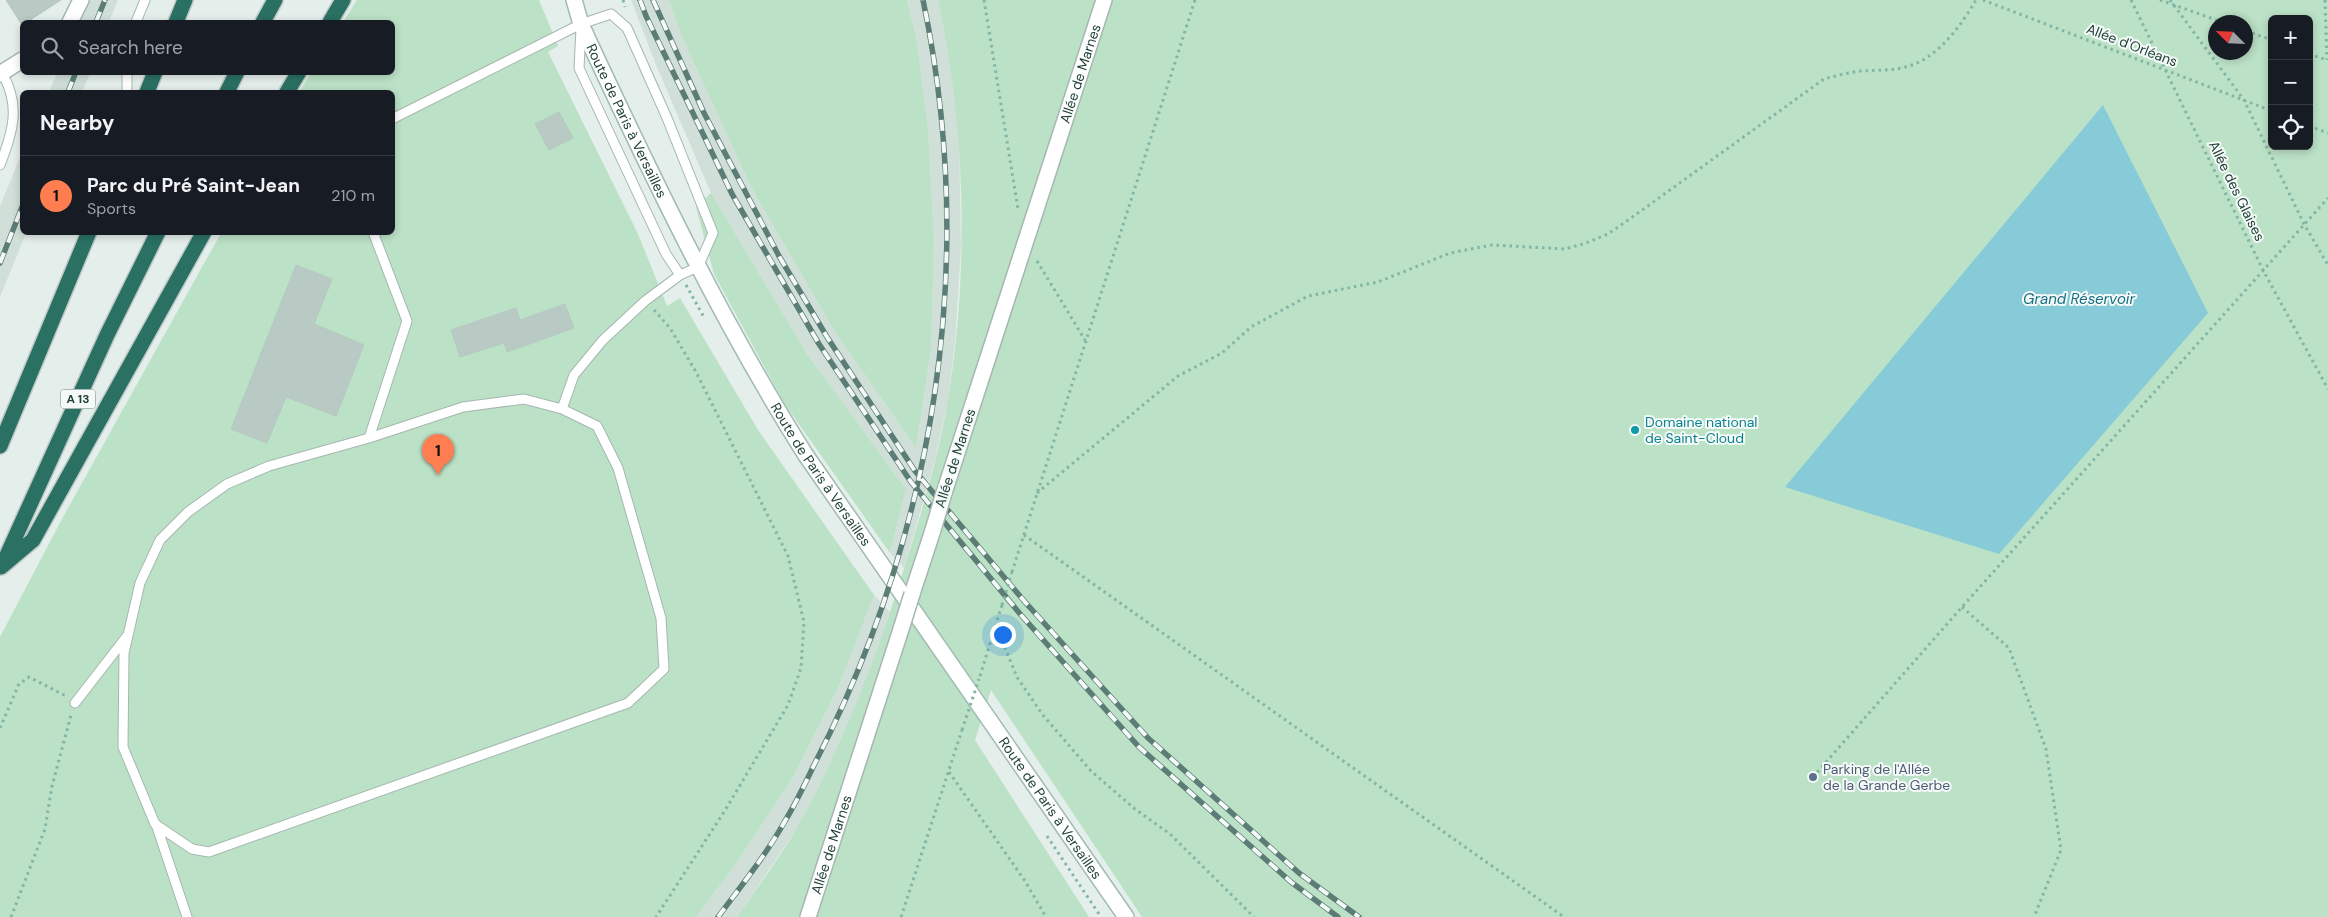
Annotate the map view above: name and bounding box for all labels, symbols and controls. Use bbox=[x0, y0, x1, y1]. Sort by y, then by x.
north arrow bbox=[2208, 15, 2253, 60]
map controls bbox=[2268, 15, 2313, 150]
button: + bbox=[2268, 15, 2313, 60]
street label: Allée d'Orléans bbox=[2084, 19, 2180, 71]
search box bbox=[20, 20, 395, 75]
street label: Allée de Marnes bbox=[1056, 22, 1105, 125]
icon: search bbox=[38, 34, 66, 62]
text: Search here bbox=[78, 35, 183, 60]
street label: Route de Paris à Versailles bbox=[582, 41, 671, 201]
button: − bbox=[2268, 60, 2313, 105]
button: locate bbox=[2268, 105, 2313, 150]
text: Nearby bbox=[40, 109, 114, 137]
street label: Allée des Glaises bbox=[2205, 138, 2269, 244]
text: Parc du Pré Saint-Jean bbox=[87, 173, 300, 198]
text: 1 bbox=[53, 185, 59, 206]
text: 210 m bbox=[331, 185, 375, 206]
text: Sports bbox=[87, 198, 136, 219]
water label: Grand Réservoir bbox=[2023, 289, 2135, 309]
road number: A 13 bbox=[60, 389, 96, 408]
street label: Route de Paris à Versailles bbox=[767, 399, 875, 550]
street label: Allée de Marnes bbox=[930, 406, 980, 510]
place label: Domaine national de Saint-Cloud bbox=[1645, 413, 1757, 447]
marker: Domaine national de Saint-Cloud bbox=[1629, 424, 1641, 436]
pin: 1 bbox=[422, 434, 454, 475]
your location bbox=[990, 622, 1016, 648]
street label: Route de Paris à Versailles bbox=[995, 734, 1106, 882]
place label: Parking de l'Allée de la Grande Gerbe bbox=[1823, 760, 1950, 794]
marker: Parking de l'Allée de la Grande Gerbe bbox=[1807, 771, 1819, 783]
street label: Allée de Marnes bbox=[807, 793, 856, 897]

